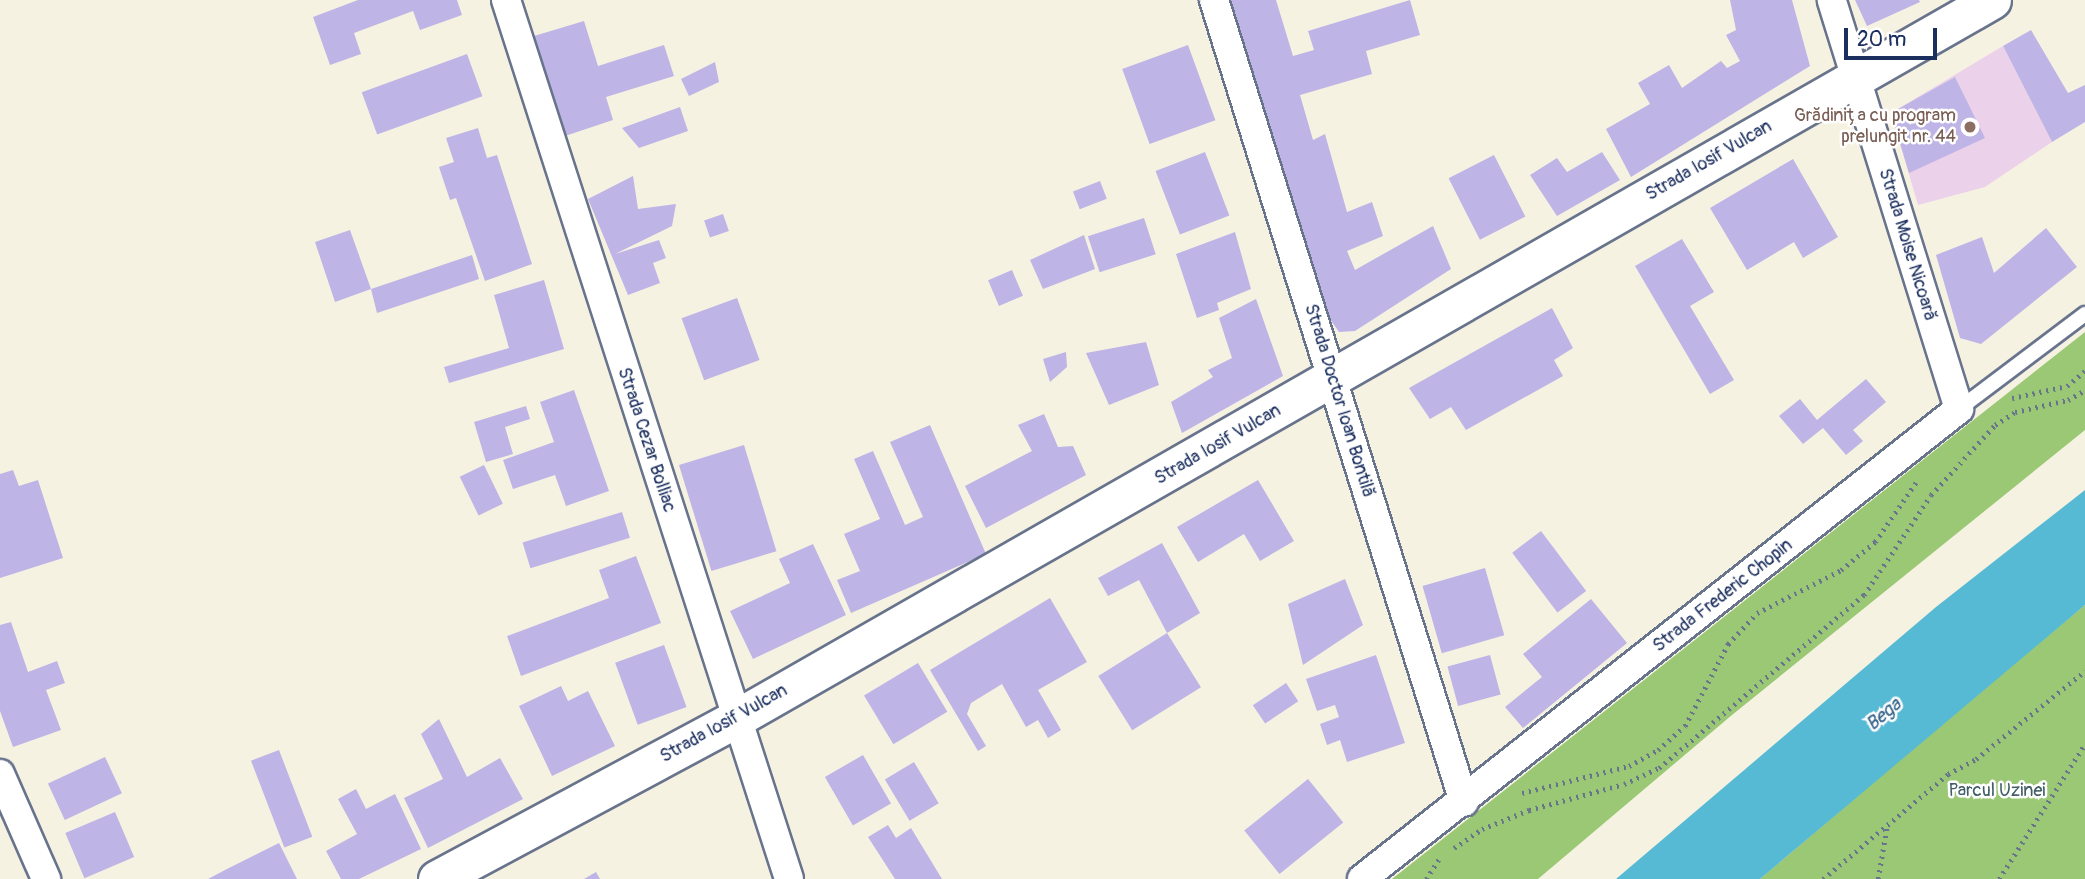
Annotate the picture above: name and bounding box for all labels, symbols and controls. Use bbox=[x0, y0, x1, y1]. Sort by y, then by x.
scale bar bbox=[1847, 14, 1940, 58]
text: 20 m bbox=[1857, 26, 1906, 53]
place label: Grădinița cu program prelungit nr. 44 bbox=[1794, 106, 1956, 148]
street label: Strada Iosif Vulcan bbox=[1642, 116, 1776, 206]
marker: Grădinița cu program prelungit nr. 44 bbox=[1962, 119, 1978, 135]
street label: Strada Moise Nicoară bbox=[1873, 166, 1941, 324]
street label: Strada Doctor Ioan Bontilă bbox=[1299, 302, 1379, 500]
street label: Strada Cezar Bolliac bbox=[612, 365, 680, 515]
street label: Strada Iosif Vulcan bbox=[1151, 400, 1285, 490]
street label: Strada Frederic Chopin bbox=[1649, 535, 1797, 657]
street label: Strada Iosif Vulcan bbox=[657, 680, 791, 768]
water label: Bega bbox=[1862, 694, 1906, 736]
park label: Parcul Uzinei bbox=[1949, 780, 2045, 802]

